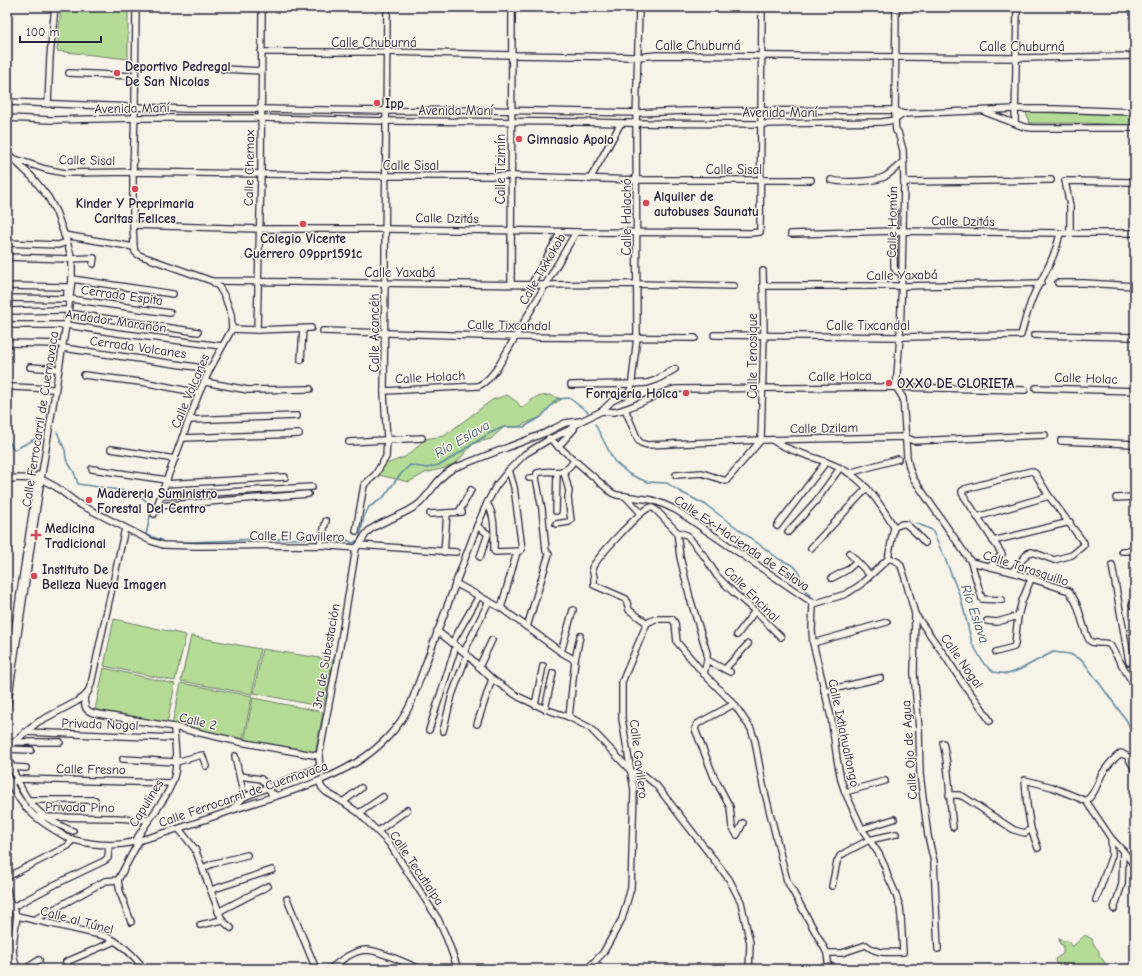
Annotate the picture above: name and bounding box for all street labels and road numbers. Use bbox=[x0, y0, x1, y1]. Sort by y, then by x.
street label: Calle Chuburná bbox=[331, 35, 417, 50]
street label: Calle Chuburná bbox=[655, 38, 741, 53]
street label: Calle Chuburná bbox=[979, 39, 1065, 54]
street label: Avenida Maní bbox=[94, 100, 171, 116]
street label: Avenida Maní bbox=[418, 103, 495, 118]
street label: Avenida Maní bbox=[742, 105, 819, 120]
street label: Calle Chemax bbox=[241, 129, 257, 206]
street label: Calle Tizimín bbox=[493, 134, 508, 204]
street label: Calle Sisal bbox=[59, 152, 115, 168]
street label: Calle Sisal bbox=[383, 158, 439, 173]
street label: Calle Sisal bbox=[706, 162, 762, 177]
street label: Calle Halachó bbox=[619, 178, 634, 256]
street label: Calle Homún bbox=[884, 186, 900, 258]
street label: Calle Dzitás bbox=[415, 210, 479, 226]
street label: Calle Dzitás bbox=[931, 213, 995, 229]
street label: Calle Tixkokob bbox=[516, 231, 568, 307]
street label: Calle Yaxabá bbox=[364, 265, 436, 280]
street label: Calle Yaxabá bbox=[866, 267, 938, 283]
street label: Cerrada Espita bbox=[80, 282, 164, 308]
street label: Calle Acancéh bbox=[367, 294, 382, 372]
street label: Andador Marañón bbox=[64, 306, 168, 336]
street label: Calle Tenosique bbox=[745, 313, 760, 399]
street label: Calle Tixcandal bbox=[467, 317, 551, 333]
street label: Calle Tixcandal bbox=[826, 318, 910, 333]
street label: Calle Ferrocarril de Cuernavaca bbox=[19, 330, 61, 508]
street label: Cerrada Volcanes bbox=[89, 333, 187, 361]
street label: Calle Volcanes bbox=[168, 352, 212, 430]
street label: Calle Holach bbox=[394, 368, 466, 386]
street label: Calle Holca bbox=[808, 368, 872, 384]
street label: Calle Holac bbox=[1054, 369, 1118, 387]
street label: Calle Dzilam bbox=[790, 420, 858, 436]
street label: Calle Ex-Hacienda de Eslava bbox=[672, 492, 812, 594]
street label: Calle El Gavillero bbox=[250, 528, 345, 544]
street label: Calle Tarasquillo bbox=[981, 547, 1071, 589]
street label: Calle Encinal bbox=[721, 563, 783, 625]
street label: 3ra de Subestación bbox=[309, 602, 343, 710]
street label: Calle Nogal bbox=[938, 631, 986, 691]
street label: Calle Ixtlahualtongo bbox=[825, 678, 863, 789]
street label: Calle Ojo de Agua bbox=[898, 700, 920, 800]
street label: Calle 2 bbox=[178, 709, 218, 733]
street label: Privada Nogal bbox=[61, 715, 139, 733]
street label: Calle Gavillero bbox=[627, 719, 651, 800]
street label: Calle Ferrocarril de Cuernavaca bbox=[157, 758, 329, 830]
street label: Calle Fresno bbox=[56, 761, 126, 777]
street label: Capulines bbox=[126, 776, 166, 830]
street label: Privada Pino bbox=[45, 799, 115, 815]
street label: Calle Tecutlalpa bbox=[387, 828, 447, 908]
street label: Calle al Túnel bbox=[39, 903, 115, 937]

